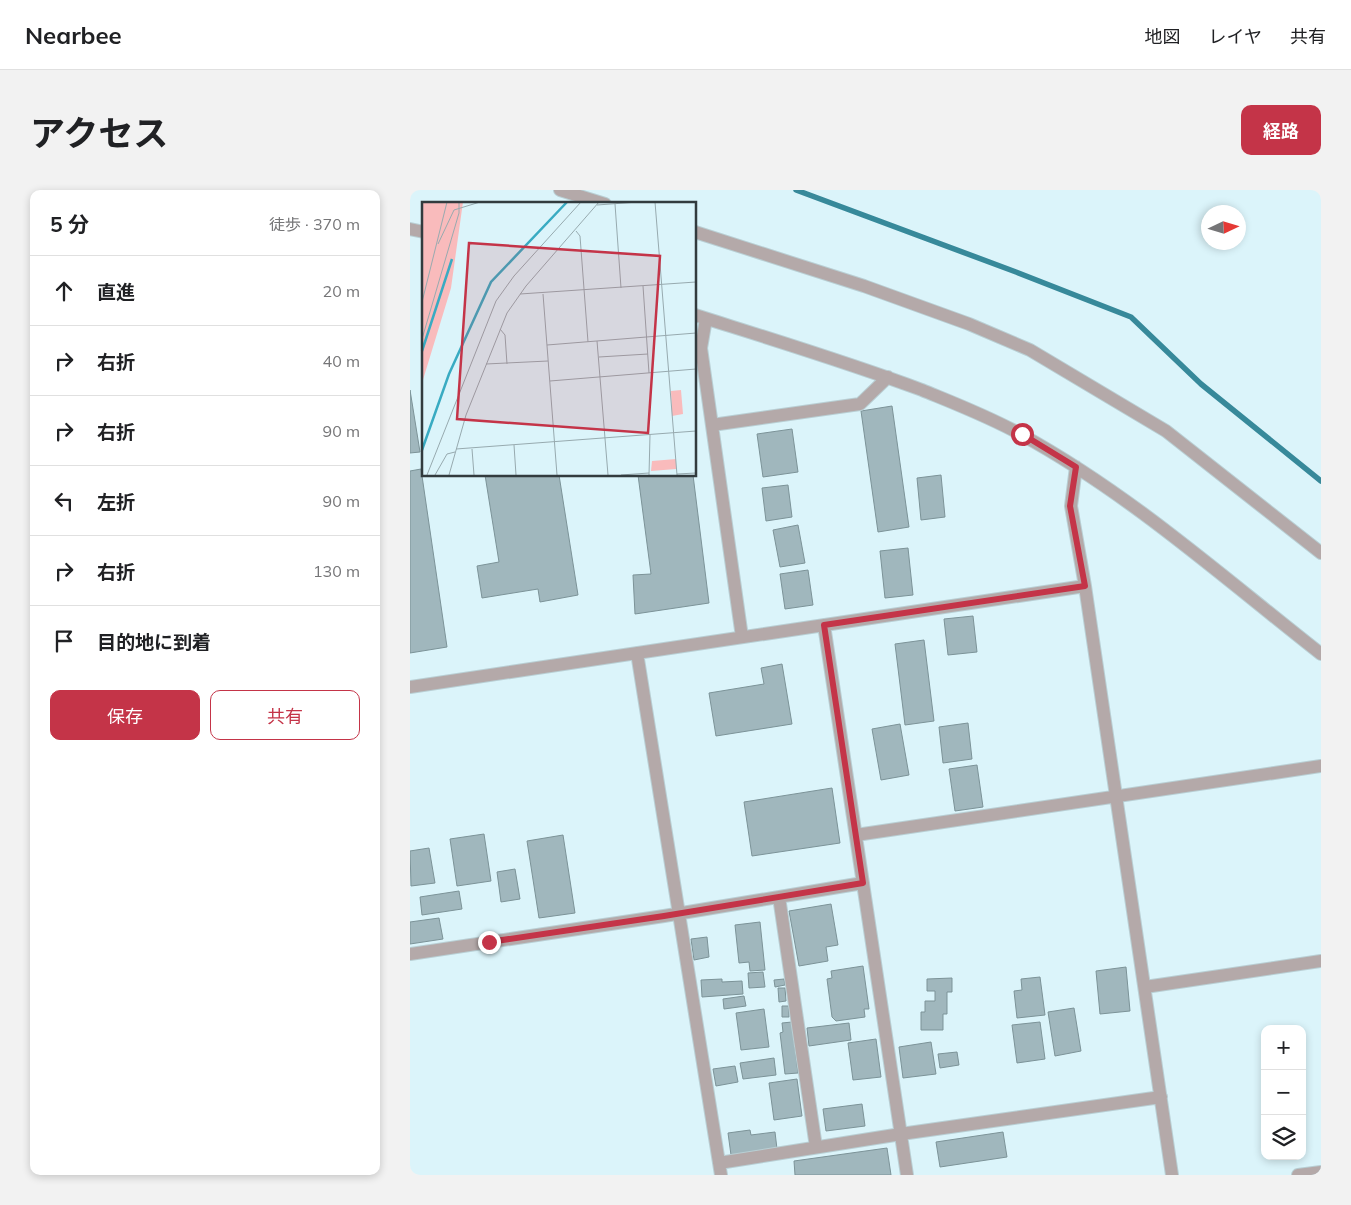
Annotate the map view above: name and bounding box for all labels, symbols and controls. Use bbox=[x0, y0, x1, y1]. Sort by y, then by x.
text: Nearbee bbox=[25, 20, 122, 50]
text: 地図 bbox=[1145, 25, 1181, 48]
text: レイヤ bbox=[1209, 25, 1262, 48]
text: 共有 bbox=[1290, 25, 1326, 48]
button: 経路 bbox=[1241, 105, 1321, 155]
text: アクセス bbox=[30, 111, 168, 155]
inset map bbox=[422, 202, 696, 476]
north arrow bbox=[1201, 205, 1246, 250]
text: 5 分 bbox=[50, 211, 89, 237]
text: 徒歩 · 370 m bbox=[269, 214, 360, 234]
icon: ahead bbox=[50, 277, 78, 305]
text: 直進 bbox=[97, 280, 135, 304]
text: 20 m bbox=[323, 281, 360, 301]
icon: right bbox=[50, 347, 78, 375]
text: 右折 bbox=[97, 350, 135, 374]
text: 40 m bbox=[323, 351, 360, 371]
icon: right bbox=[50, 417, 78, 445]
text: 右折 bbox=[97, 420, 135, 444]
text: 90 m bbox=[323, 421, 360, 441]
route start bbox=[1011, 423, 1034, 446]
icon: left bbox=[50, 487, 78, 515]
text: 左折 bbox=[97, 490, 135, 514]
text: 90 m bbox=[323, 491, 360, 511]
icon: right bbox=[50, 557, 78, 585]
text: 右折 bbox=[97, 560, 135, 584]
text: 130 m bbox=[313, 561, 360, 581]
icon: arrive bbox=[50, 627, 78, 655]
text: 目的地に到着 bbox=[97, 630, 211, 654]
button: 保存 bbox=[50, 690, 200, 740]
button: 共有 bbox=[210, 690, 360, 740]
route end bbox=[478, 931, 501, 954]
map controls bbox=[1261, 1025, 1306, 1160]
button: + bbox=[1261, 1025, 1306, 1070]
button: − bbox=[1261, 1070, 1306, 1115]
button: layers bbox=[1261, 1115, 1306, 1160]

